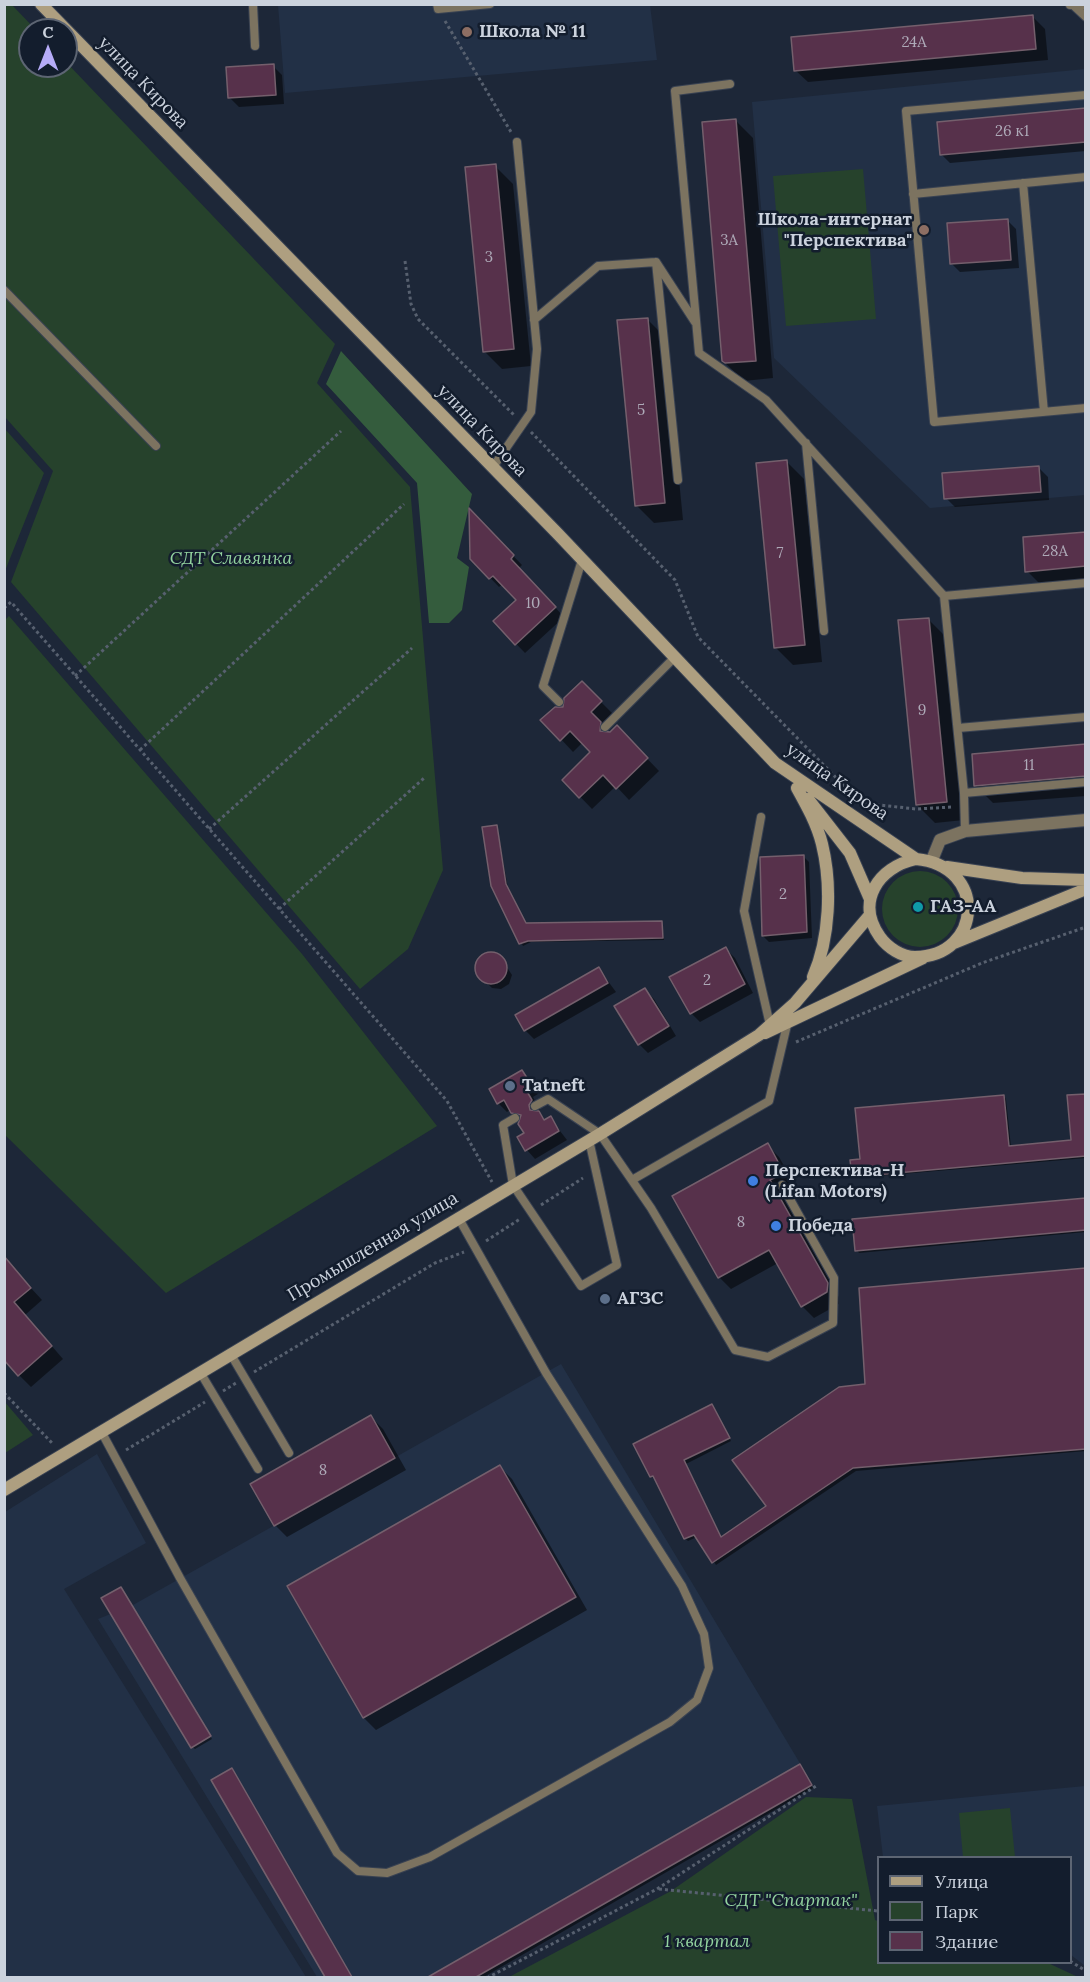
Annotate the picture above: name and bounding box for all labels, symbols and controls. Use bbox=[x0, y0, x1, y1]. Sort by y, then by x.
north arrow bbox=[18, 18, 78, 78]
place label: Школа № 11 bbox=[479, 21, 586, 43]
text: С bbox=[42, 22, 54, 42]
marker: Школа № 11 bbox=[460, 25, 474, 39]
street label: улица Кирова bbox=[94, 32, 192, 134]
house number: 24А bbox=[901, 34, 927, 52]
house number: 26 к1 bbox=[995, 123, 1029, 141]
place label: Школа-интернат "Перспектива" bbox=[757, 209, 912, 252]
marker: Школа-интернат "Перспектива" bbox=[917, 223, 931, 237]
house number: 3А bbox=[720, 232, 738, 250]
house number: 3 bbox=[485, 249, 493, 267]
street label: улица Кирова bbox=[433, 380, 531, 482]
house number: 5 bbox=[637, 402, 645, 420]
house number: 28А bbox=[1042, 543, 1068, 561]
house number: 7 bbox=[777, 545, 783, 563]
park label: СДТ Славянка bbox=[170, 548, 292, 570]
house number: 10 bbox=[526, 595, 540, 613]
house number: 9 bbox=[918, 702, 926, 720]
street label: улица Кирова bbox=[782, 739, 892, 825]
house number: 11 bbox=[1024, 757, 1034, 775]
house number: 2 bbox=[779, 886, 787, 904]
place label: ГАЗ-АА bbox=[930, 896, 996, 918]
marker: ГАЗ-АА bbox=[911, 900, 925, 914]
house number: 2 bbox=[703, 972, 711, 990]
place label: Tatneft bbox=[522, 1075, 585, 1097]
marker: Tatneft bbox=[503, 1079, 517, 1093]
place label: Перспектива-Н (Lifan Motors) bbox=[765, 1160, 905, 1202]
marker: Перспектива-Н (Lifan Motors) bbox=[746, 1174, 760, 1188]
street label: Промышленная улица bbox=[284, 1188, 462, 1306]
house number: 8 bbox=[737, 1214, 745, 1232]
place label: Победа bbox=[788, 1215, 853, 1237]
marker: Победа bbox=[769, 1219, 783, 1233]
place label: АГЗС bbox=[617, 1288, 663, 1310]
marker: АГЗС bbox=[598, 1292, 612, 1306]
house number: 8 bbox=[319, 1462, 327, 1480]
legend bbox=[877, 1856, 1072, 1964]
text: Улица bbox=[935, 1870, 988, 1893]
park label: СДТ "Спартак" bbox=[725, 1890, 857, 1912]
text: Парк bbox=[935, 1900, 978, 1923]
text: Здание bbox=[935, 1930, 998, 1953]
park label: 1 квартал bbox=[664, 1931, 750, 1953]

